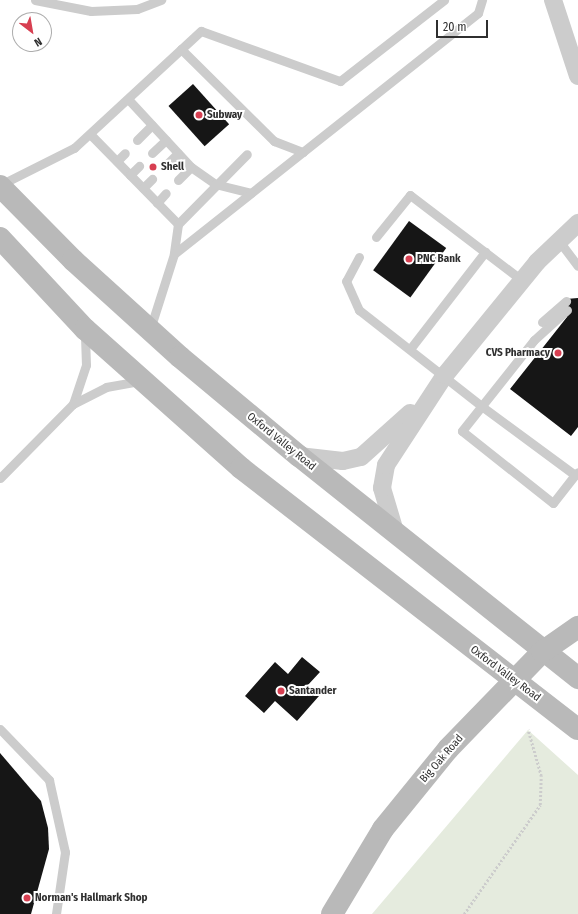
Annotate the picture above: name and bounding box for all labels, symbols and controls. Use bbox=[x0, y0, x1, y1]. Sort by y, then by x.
north arrow bbox=[12, 12, 52, 52]
scale bar bbox=[438, 12, 490, 38]
text: 20 m bbox=[443, 20, 467, 34]
text: N bbox=[32, 35, 44, 49]
place label: Subway bbox=[207, 108, 242, 122]
marker: Subway bbox=[194, 110, 204, 120]
place label: Shell bbox=[161, 160, 184, 174]
marker: Shell bbox=[148, 162, 158, 172]
place label: PNC Bank bbox=[417, 252, 461, 266]
marker: PNC Bank bbox=[404, 254, 414, 264]
place label: CVS Pharmacy bbox=[486, 346, 550, 360]
marker: CVS Pharmacy bbox=[553, 348, 563, 358]
street label: Oxford Valley Road bbox=[244, 410, 318, 474]
street label: Oxford Valley Road bbox=[467, 643, 543, 705]
place label: Santander bbox=[289, 684, 337, 698]
marker: Santander bbox=[276, 686, 286, 696]
street label: Big Oak Road bbox=[418, 732, 466, 786]
place label: Norman's Hallmark Shop bbox=[35, 891, 148, 905]
marker: Norman's Hallmark Shop bbox=[22, 893, 32, 903]

